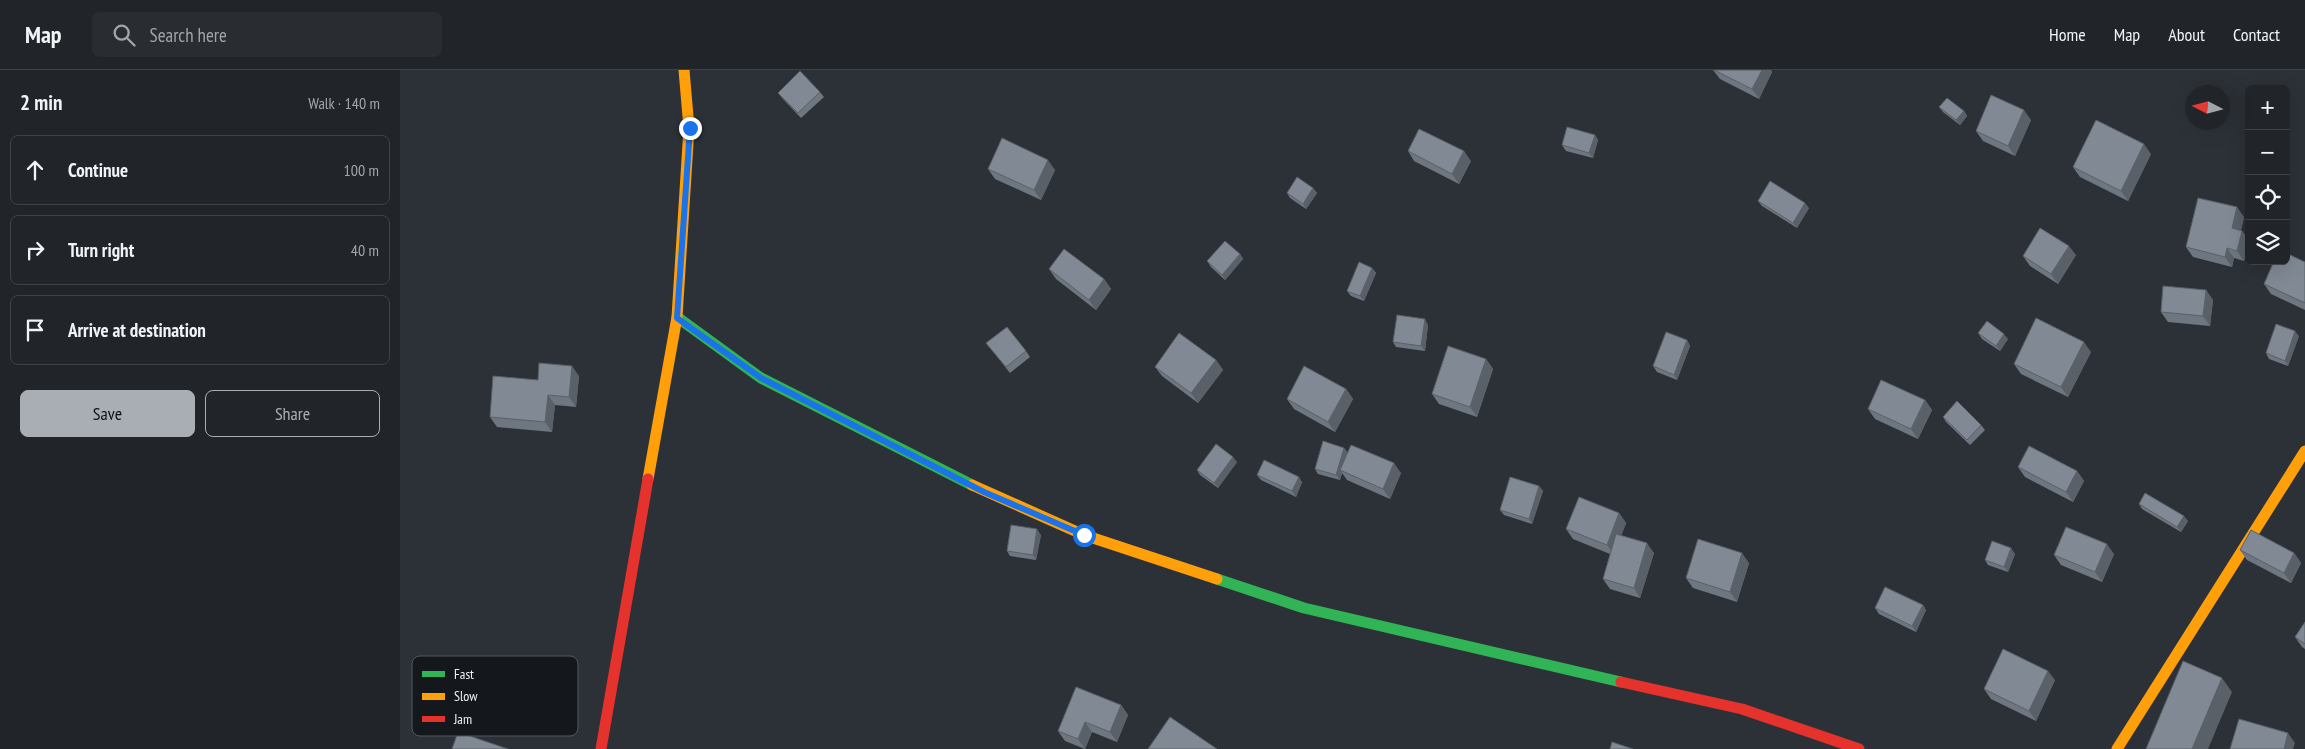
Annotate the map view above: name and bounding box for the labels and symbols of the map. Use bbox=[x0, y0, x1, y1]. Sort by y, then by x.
north arrow bbox=[2185, 85, 2230, 130]
route end bbox=[679, 117, 702, 140]
route start bbox=[1073, 524, 1096, 547]
legend bbox=[412, 656, 578, 736]
text: Fast bbox=[454, 665, 474, 683]
text: Slow bbox=[454, 687, 478, 705]
text: Jam bbox=[453, 710, 472, 728]

